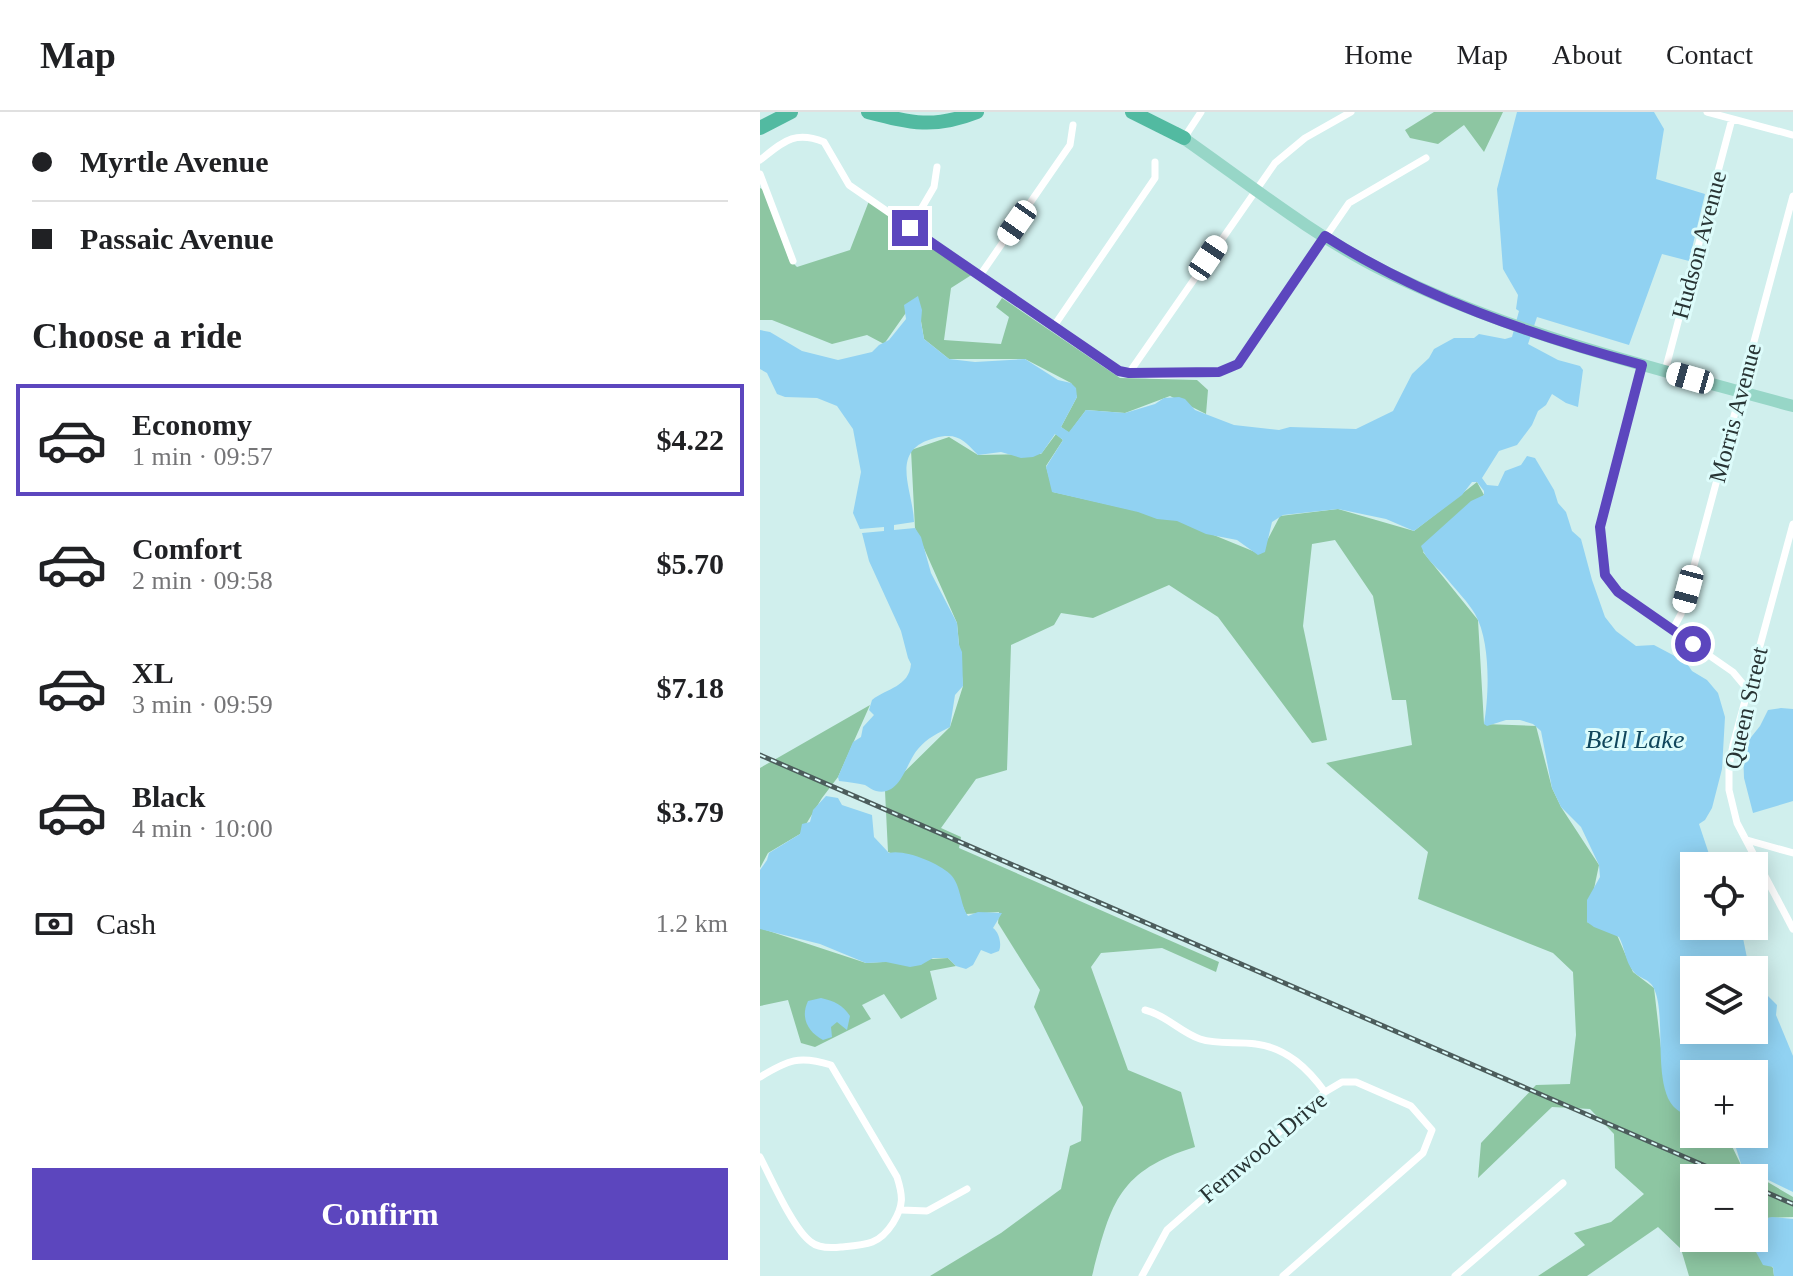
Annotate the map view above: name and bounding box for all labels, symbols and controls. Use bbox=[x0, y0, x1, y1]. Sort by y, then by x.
text: Map bbox=[40, 34, 116, 76]
text: Home bbox=[1344, 39, 1413, 70]
text: Map bbox=[1457, 39, 1508, 70]
text: About bbox=[1552, 39, 1622, 70]
text: Contact bbox=[1666, 39, 1753, 70]
text: Myrtle Avenue bbox=[80, 145, 269, 178]
street label: Hudson Avenue bbox=[1667, 168, 1731, 322]
car bbox=[993, 196, 1041, 250]
route end bbox=[892, 210, 928, 246]
text: Passaic Avenue bbox=[80, 222, 274, 255]
car bbox=[1185, 231, 1231, 285]
text: Choose a ride bbox=[32, 316, 242, 356]
street label: Morris Avenue bbox=[1704, 341, 1766, 485]
car bbox=[1664, 360, 1716, 396]
icon: car bbox=[36, 404, 108, 476]
text: Economy bbox=[132, 408, 252, 441]
text: $4.22 bbox=[657, 423, 724, 456]
text: 1 min · 09:57 bbox=[132, 442, 273, 471]
icon: car bbox=[36, 528, 108, 600]
text: Comfort bbox=[132, 532, 242, 565]
text: $5.70 bbox=[657, 547, 724, 580]
car bbox=[1670, 563, 1706, 615]
text: 2 min · 09:58 bbox=[132, 566, 273, 595]
route start bbox=[1675, 626, 1711, 662]
street label: Queen Street bbox=[1719, 644, 1773, 772]
icon: car bbox=[36, 652, 108, 724]
text: XL bbox=[132, 656, 174, 689]
text: $7.18 bbox=[657, 671, 724, 704]
text: 3 min · 09:59 bbox=[132, 690, 273, 719]
water label: Bell Lake bbox=[1586, 725, 1684, 754]
icon: car bbox=[36, 776, 108, 848]
text: Black bbox=[132, 780, 205, 813]
text: $3.79 bbox=[657, 795, 724, 828]
text: 4 min · 10:00 bbox=[132, 814, 273, 843]
map controls bbox=[1680, 852, 1768, 1252]
button: locate bbox=[1680, 852, 1768, 940]
icon: cash bbox=[32, 902, 76, 946]
text: Cash bbox=[96, 907, 156, 940]
text: 1.2 km bbox=[656, 909, 728, 938]
button: layers bbox=[1680, 956, 1768, 1044]
button: + bbox=[1680, 1060, 1768, 1148]
street label: Fernwood Drive bbox=[1194, 1086, 1332, 1208]
button: − bbox=[1680, 1164, 1768, 1252]
button: Confirm bbox=[32, 1168, 728, 1260]

